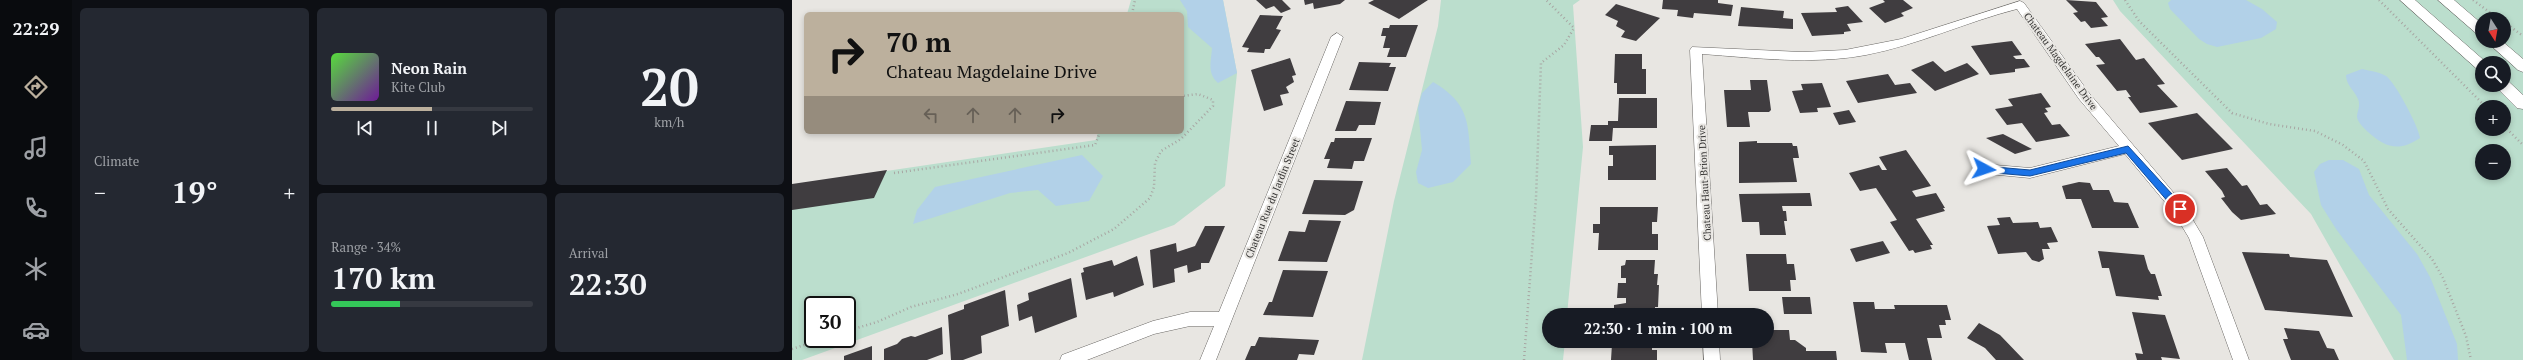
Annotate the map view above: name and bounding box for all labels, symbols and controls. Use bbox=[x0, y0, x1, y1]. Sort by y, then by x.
street label: Chateau Magdelaine Drive bbox=[2021, 10, 2100, 113]
north arrow bbox=[2475, 12, 2511, 48]
map controls bbox=[2475, 12, 2511, 180]
text: 22:29 bbox=[13, 16, 59, 40]
text: 70 m bbox=[886, 23, 951, 60]
icon: right bbox=[820, 28, 872, 80]
text: 20 bbox=[640, 52, 699, 121]
button: search bbox=[2475, 56, 2511, 92]
text: Neon Rain bbox=[391, 58, 467, 78]
text: Chateau Magdelaine Drive bbox=[886, 59, 1097, 83]
icon: directions bbox=[22, 73, 50, 101]
text: Kite Club bbox=[391, 78, 445, 96]
button: + bbox=[2475, 100, 2511, 136]
icon: left bbox=[920, 104, 942, 126]
icon: ahead bbox=[962, 104, 984, 126]
icon: ahead bbox=[1004, 104, 1026, 126]
icon: right bbox=[1046, 104, 1068, 126]
text: km/h bbox=[654, 113, 684, 131]
icon: previous bbox=[354, 117, 376, 139]
icon: pause bbox=[421, 117, 443, 139]
icon: next bbox=[488, 117, 510, 139]
street label: Chateau Haut-Brion Drive bbox=[1695, 125, 1714, 241]
icon: music bbox=[22, 134, 50, 162]
street label: Chateau Rue du Jardin Street bbox=[1242, 136, 1303, 260]
button: − bbox=[2475, 144, 2511, 180]
position arrow bbox=[1963, 148, 2005, 190]
text: Climate bbox=[94, 152, 139, 170]
text: 19° bbox=[172, 172, 218, 212]
text: − bbox=[94, 178, 106, 207]
text: + bbox=[284, 178, 295, 207]
pin bbox=[2163, 192, 2197, 226]
icon: phone bbox=[22, 194, 50, 222]
icon: arrive bbox=[2169, 198, 2191, 220]
text: Range · 34% bbox=[331, 238, 401, 256]
text: Arrival bbox=[569, 244, 609, 262]
icon: climate bbox=[22, 255, 50, 283]
text: 170 km bbox=[331, 258, 436, 298]
text: 22:30 bbox=[569, 264, 647, 304]
speed limit sign: 30 bbox=[804, 296, 856, 348]
icon: car bbox=[22, 316, 50, 344]
text: 22:30 · 1 min · 100 m bbox=[1584, 318, 1732, 338]

